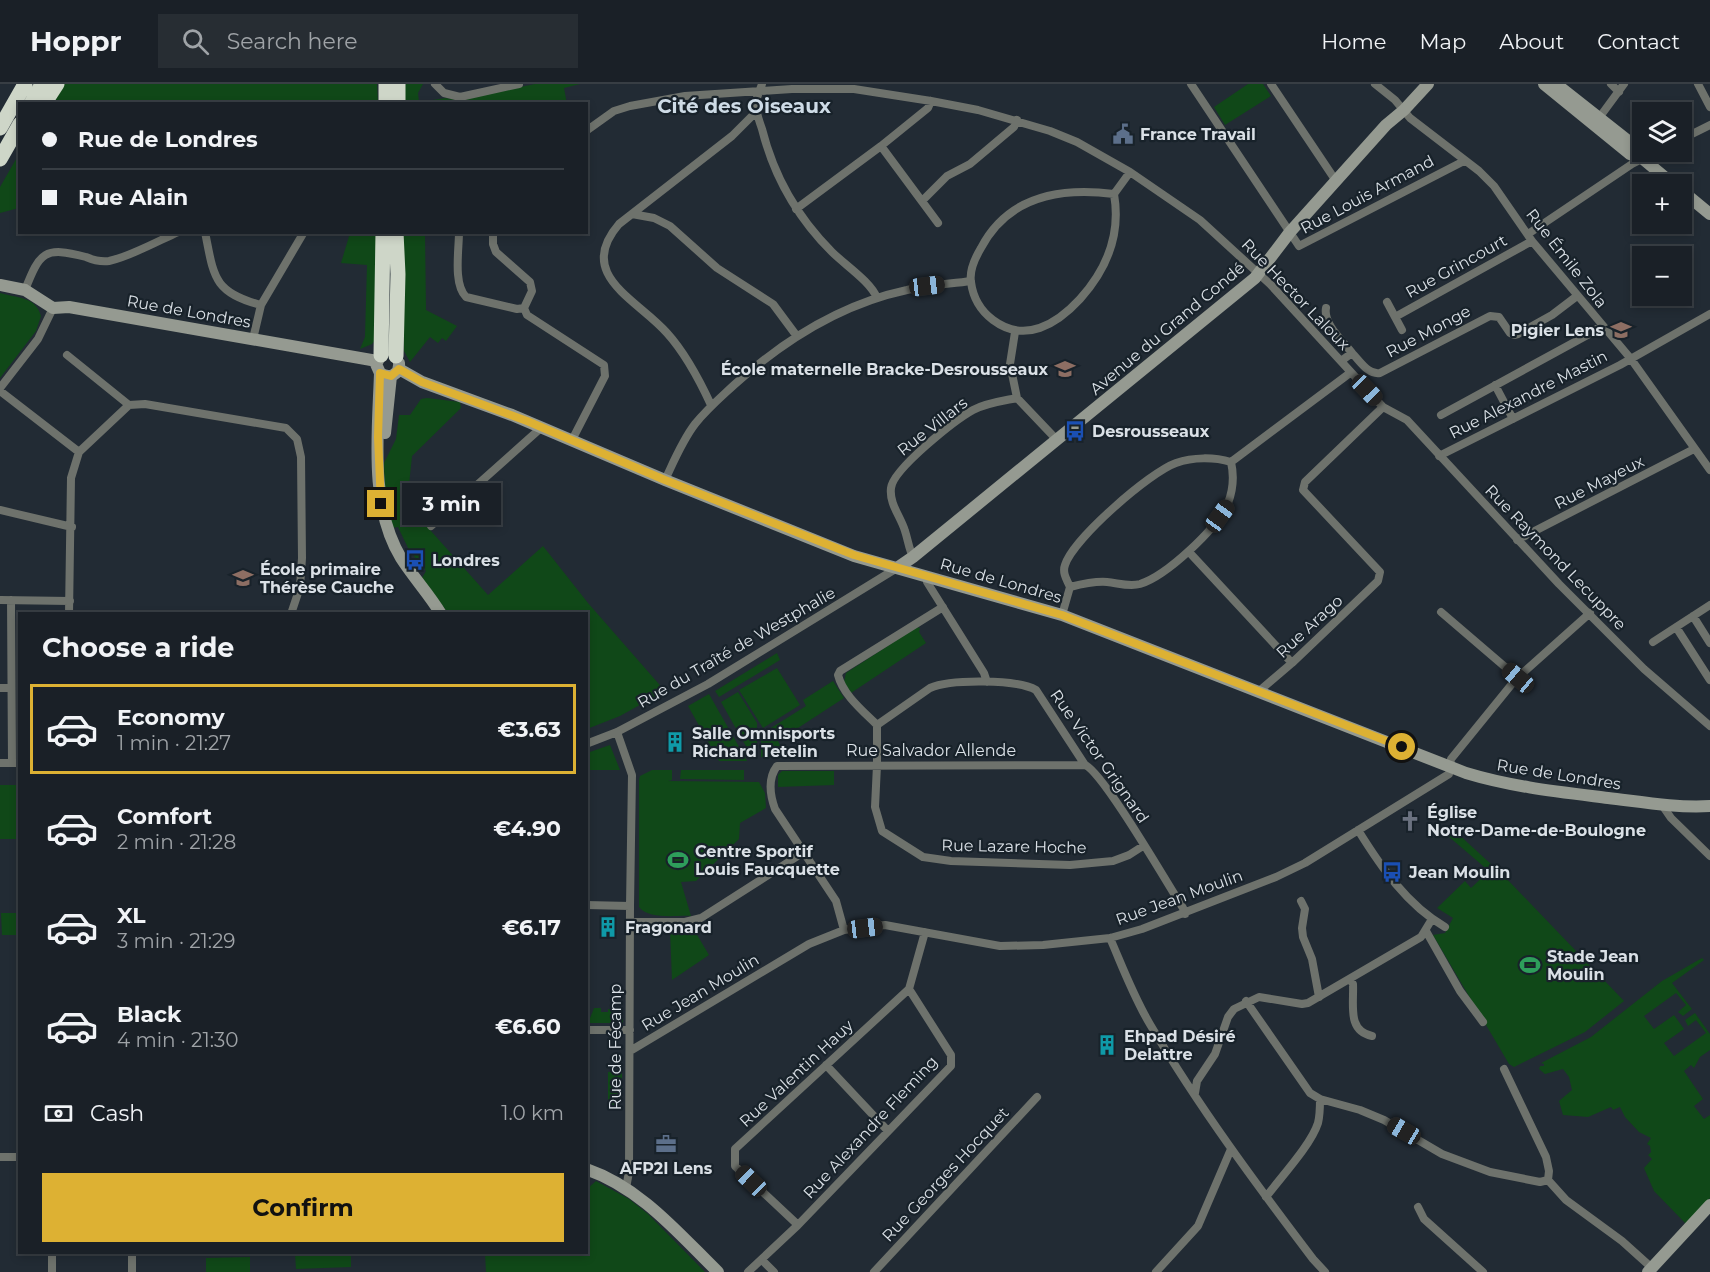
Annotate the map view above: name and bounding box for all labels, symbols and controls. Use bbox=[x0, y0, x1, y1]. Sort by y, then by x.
search box bbox=[158, 14, 578, 68]
text: Hoppr bbox=[30, 24, 122, 58]
icon: search bbox=[179, 25, 212, 58]
text: Search here bbox=[227, 28, 358, 55]
text: Home bbox=[1321, 29, 1386, 54]
text: Map bbox=[1419, 29, 1466, 54]
text: About bbox=[1499, 29, 1564, 54]
text: Contact bbox=[1597, 29, 1680, 54]
district label: Cité des Oiseaux bbox=[657, 94, 831, 118]
map controls bbox=[1632, 102, 1692, 306]
button: layers bbox=[1632, 102, 1692, 162]
public building icon: France Travail bbox=[1111, 122, 1135, 146]
place label: France Travail bbox=[1140, 125, 1256, 144]
text: Rue de Londres bbox=[78, 126, 258, 153]
street label: Rue Louis Armand bbox=[1297, 151, 1437, 238]
button: + bbox=[1632, 174, 1692, 234]
text: Rue Alain bbox=[78, 184, 188, 211]
street label: Rue Émile Zola bbox=[1522, 205, 1611, 312]
street label: Rue Grincourt bbox=[1402, 231, 1511, 302]
street label: Rue Hector Laloux bbox=[1238, 235, 1354, 354]
button: − bbox=[1632, 246, 1692, 306]
street label: Avenue du Grand Condé bbox=[1086, 258, 1249, 399]
car bbox=[908, 275, 946, 297]
street label: Rue de Londres bbox=[125, 291, 253, 332]
street label: Rue Monge bbox=[1383, 301, 1474, 362]
school or university icon: Pigier Lens bbox=[1609, 318, 1633, 342]
place label: Pigier Lens bbox=[1511, 321, 1604, 340]
street label: Rue Alexandre Mastin bbox=[1446, 346, 1611, 443]
school or university icon: École maternelle Bracke-Desrousseaux bbox=[1053, 357, 1077, 381]
place label: École maternelle Bracke-Desrousseaux bbox=[721, 360, 1048, 379]
car bbox=[1348, 371, 1386, 409]
street label: Rue Villars bbox=[894, 393, 971, 460]
bus stop icon: Desrousseaux bbox=[1063, 419, 1087, 443]
place label: Desrousseaux bbox=[1092, 422, 1210, 441]
street label: Rue Mayeux bbox=[1551, 452, 1648, 513]
street label: Rue Raymond Lecuppre bbox=[1481, 481, 1630, 634]
callout: 3 min bbox=[402, 483, 501, 525]
route end bbox=[367, 490, 394, 517]
text: 3 min bbox=[422, 492, 481, 516]
car bbox=[1202, 496, 1238, 536]
bus stop icon: Londres bbox=[403, 548, 427, 572]
place label: Londres bbox=[432, 551, 500, 570]
street label: Rue de Londres bbox=[938, 554, 1064, 607]
place label: École primaire Thérèse Cauche bbox=[260, 560, 394, 597]
school or university icon: École primaire Thérèse Cauche bbox=[231, 566, 255, 590]
street label: Rue du Traîté de Westphalie bbox=[634, 583, 839, 712]
street label: Rue Arago bbox=[1272, 591, 1346, 662]
text: Choose a ride bbox=[42, 631, 234, 664]
car bbox=[1498, 660, 1538, 696]
street label: Rue Victor Grignard bbox=[1046, 686, 1153, 827]
icon: car bbox=[45, 702, 99, 756]
text: Economy bbox=[117, 704, 225, 731]
text: €3.63 bbox=[498, 716, 561, 743]
place label: Salle Omnisports Richard Tetelin bbox=[692, 724, 836, 761]
building icon: Salle Omnisports Richard Tetelin bbox=[663, 730, 687, 754]
text: 1 min · 21:27 bbox=[117, 731, 231, 755]
route start bbox=[1388, 733, 1415, 760]
street label: Rue Salvador Allende bbox=[846, 741, 1016, 760]
street label: Rue de Londres bbox=[1495, 755, 1623, 794]
icon: car bbox=[45, 801, 99, 855]
text: Comfort bbox=[117, 803, 212, 830]
place label: Église Notre-Dame-de-Boulogne bbox=[1427, 803, 1646, 840]
church icon: Église Notre-Dame-de-Boulogne bbox=[1398, 809, 1422, 833]
text: €4.90 bbox=[493, 815, 561, 842]
text: 2 min · 21:28 bbox=[117, 830, 236, 854]
street label: Rue Lazare Hoche bbox=[941, 836, 1087, 857]
place label: Centre Sportif Louis Faucquette bbox=[695, 842, 840, 879]
sports icon: Centre Sportif Louis Faucquette bbox=[666, 848, 690, 872]
bus stop icon: Jean Moulin bbox=[1380, 860, 1404, 884]
place label: Jean Moulin bbox=[1408, 863, 1510, 882]
street label: Rue Jean Moulin bbox=[1113, 866, 1245, 929]
icon: car bbox=[45, 900, 99, 954]
text: XL bbox=[117, 902, 146, 929]
text: €6.17 bbox=[502, 914, 561, 941]
building icon: Fragonard bbox=[596, 915, 620, 939]
car bbox=[846, 917, 884, 939]
place label: Fragonard bbox=[625, 918, 712, 937]
text: 3 min · 21:29 bbox=[117, 929, 236, 953]
place label: Stade Jean Moulin bbox=[1547, 947, 1639, 984]
street label: Rue Jean Moulin bbox=[638, 950, 762, 1035]
sports icon: Stade Jean Moulin bbox=[1518, 953, 1542, 977]
street label: Rue de Fécamp bbox=[606, 984, 625, 1110]
icon: car bbox=[45, 999, 99, 1053]
text: Black bbox=[117, 1001, 181, 1028]
text: €6.60 bbox=[495, 1013, 561, 1040]
street label: Rue Valentin Hauy bbox=[736, 1016, 857, 1131]
place label: Ehpad Désiré Delattre bbox=[1124, 1027, 1236, 1064]
text: 4 min · 21:30 bbox=[117, 1028, 238, 1052]
building icon: Ehpad Désiré Delattre bbox=[1095, 1033, 1119, 1057]
street label: Rue Alexandre Fleming bbox=[799, 1052, 941, 1203]
icon: cash bbox=[42, 1097, 75, 1130]
text: Cash bbox=[90, 1100, 144, 1127]
text: 1.0 km bbox=[501, 1101, 564, 1125]
street label: Rue Georges Hocquet bbox=[878, 1103, 1013, 1245]
car bbox=[1384, 1114, 1424, 1148]
office icon: AFP2I Lens bbox=[654, 1132, 678, 1156]
place label: AFP2I Lens bbox=[619, 1159, 713, 1178]
car bbox=[732, 1162, 770, 1200]
button: Confirm bbox=[42, 1173, 564, 1242]

